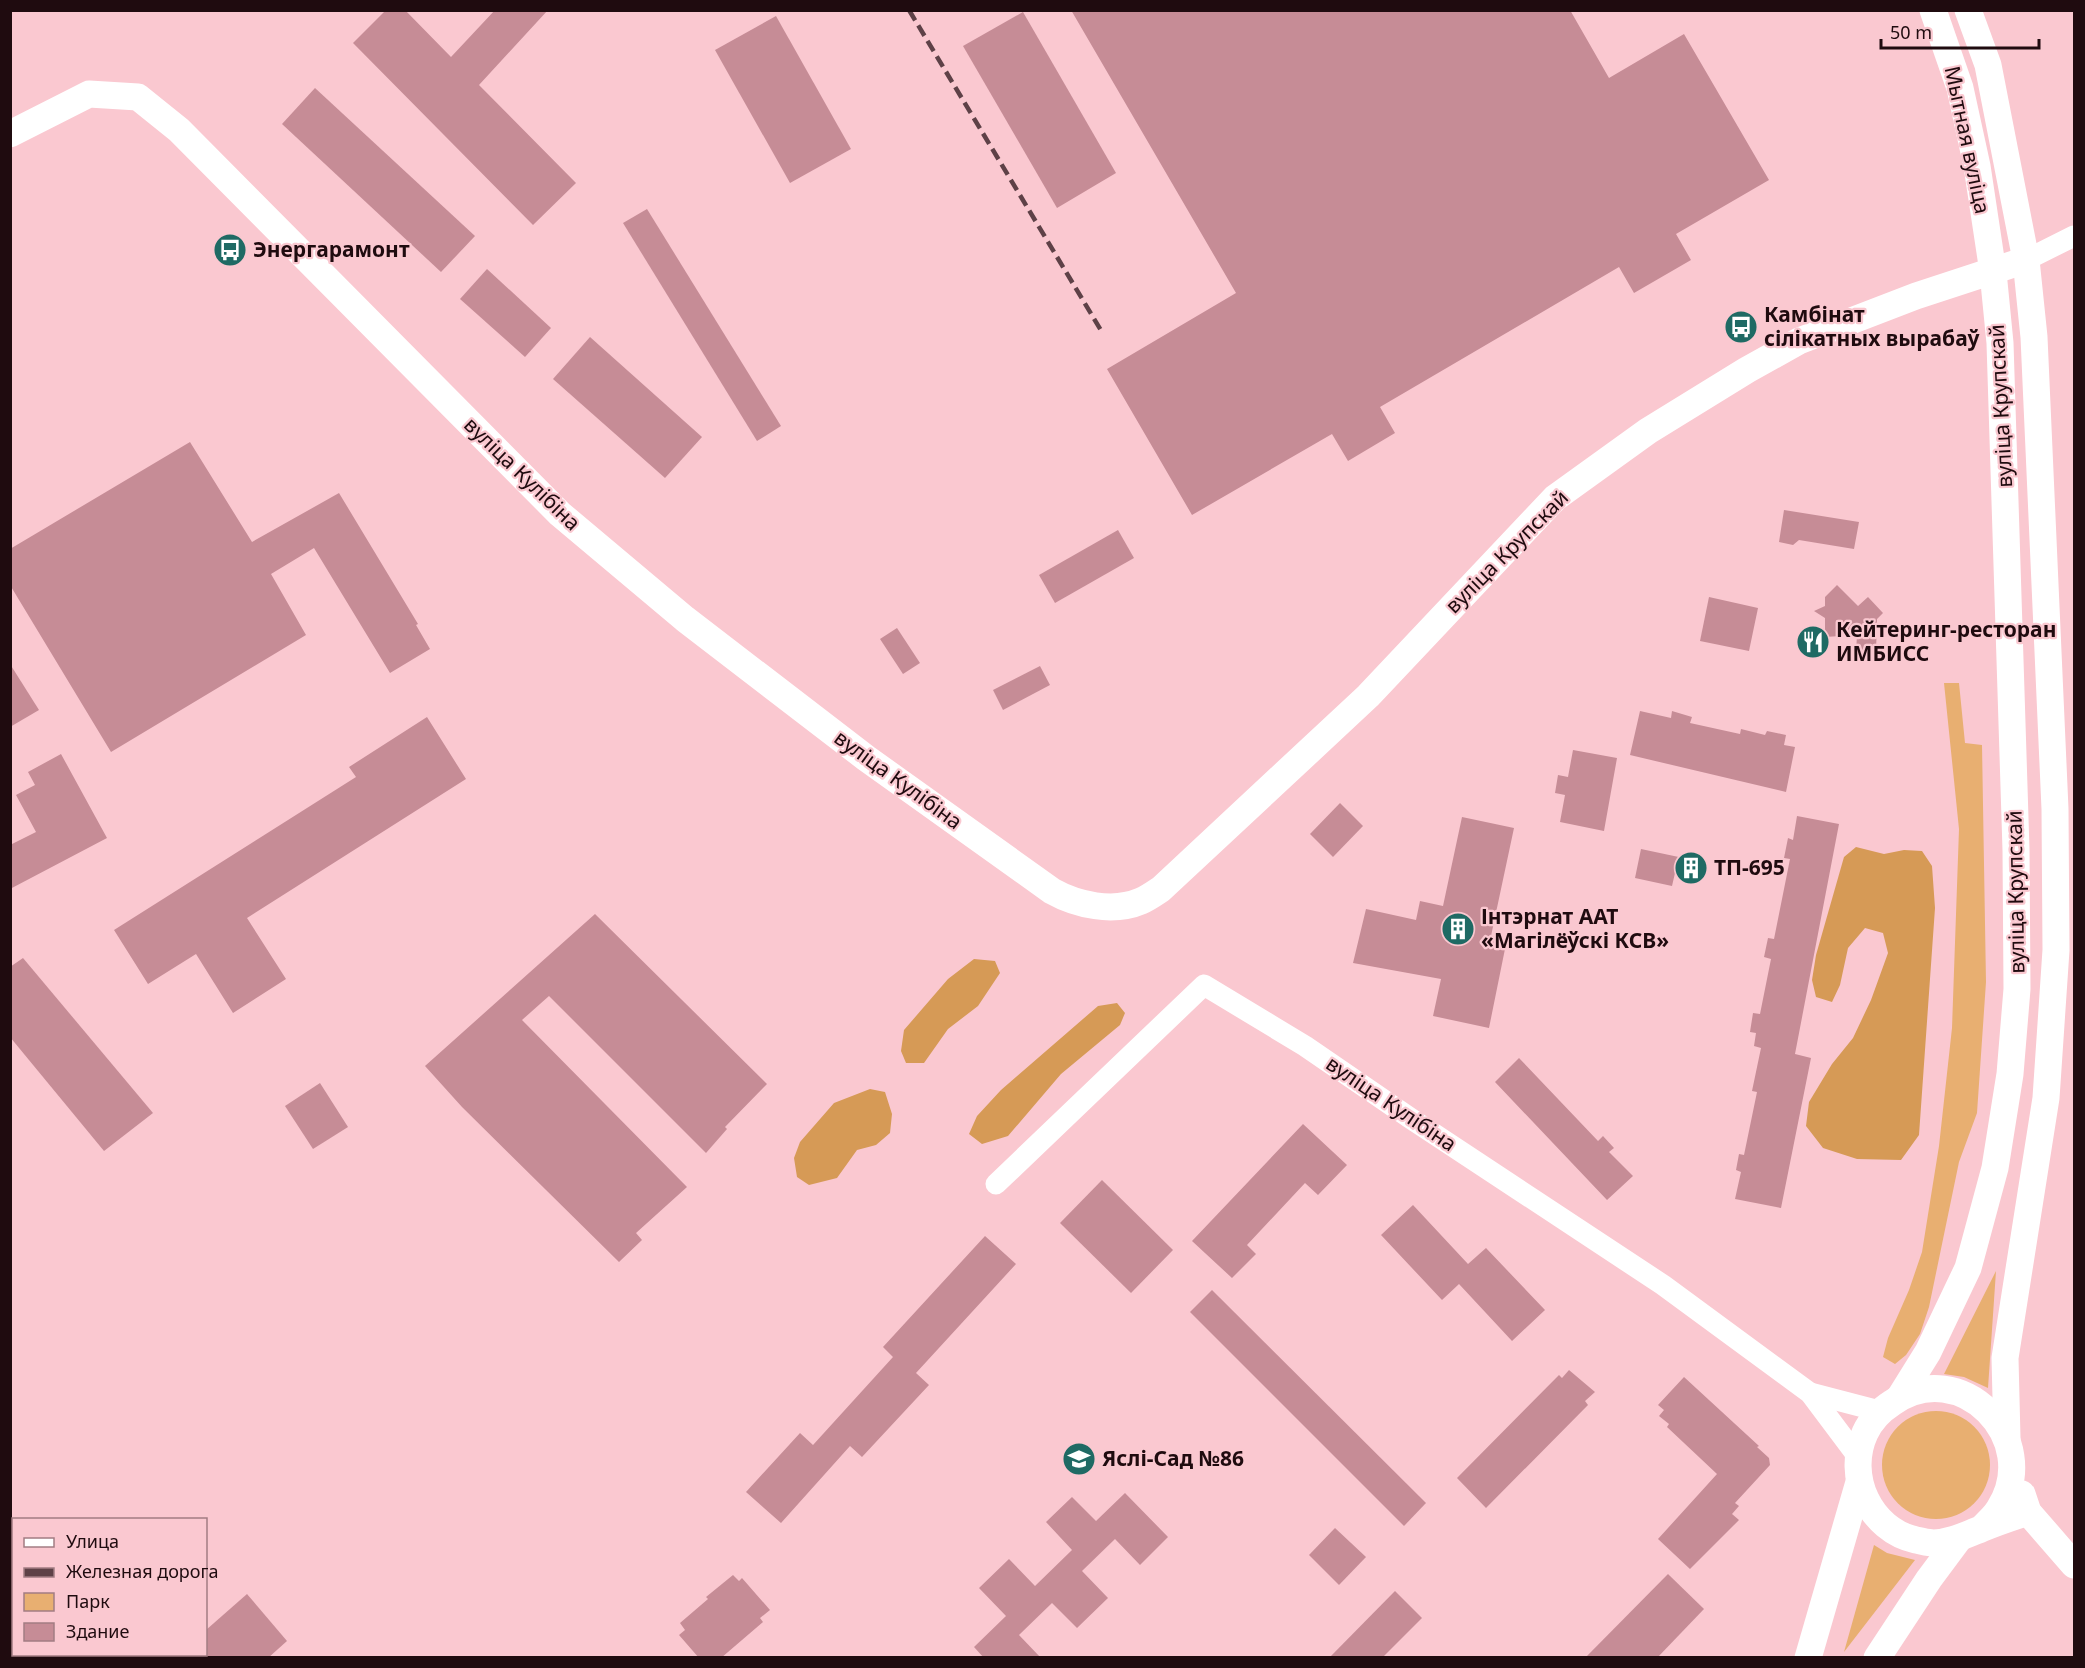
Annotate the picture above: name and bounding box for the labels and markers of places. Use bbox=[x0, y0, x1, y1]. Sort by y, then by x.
bus stop icon: Энергарамонт bbox=[212, 232, 248, 268]
place label: Энергарамонт bbox=[253, 235, 410, 263]
place label: Камбінат сілікатных вырабаў bbox=[1764, 300, 1979, 352]
bus stop icon: Камбінат сілікатных вырабаў bbox=[1723, 309, 1759, 345]
place label: Кейтеринг-ресторан ИМБИСС bbox=[1836, 615, 2056, 667]
restaurant icon: Кейтеринг-ресторан ИМБИСС bbox=[1795, 624, 1831, 660]
building icon: ТП-695 bbox=[1673, 850, 1709, 886]
place label: ТП-695 bbox=[1714, 853, 1785, 881]
place label: Інтэрнат ААТ «Магілёўскі КСВ» bbox=[1481, 902, 1669, 954]
building icon: Інтэрнат ААТ «Магілёўскі КСВ» bbox=[1440, 911, 1476, 947]
school or university icon: Яслі-Сад №86 bbox=[1061, 1441, 1097, 1477]
place label: Яслі-Сад №86 bbox=[1102, 1444, 1244, 1472]

